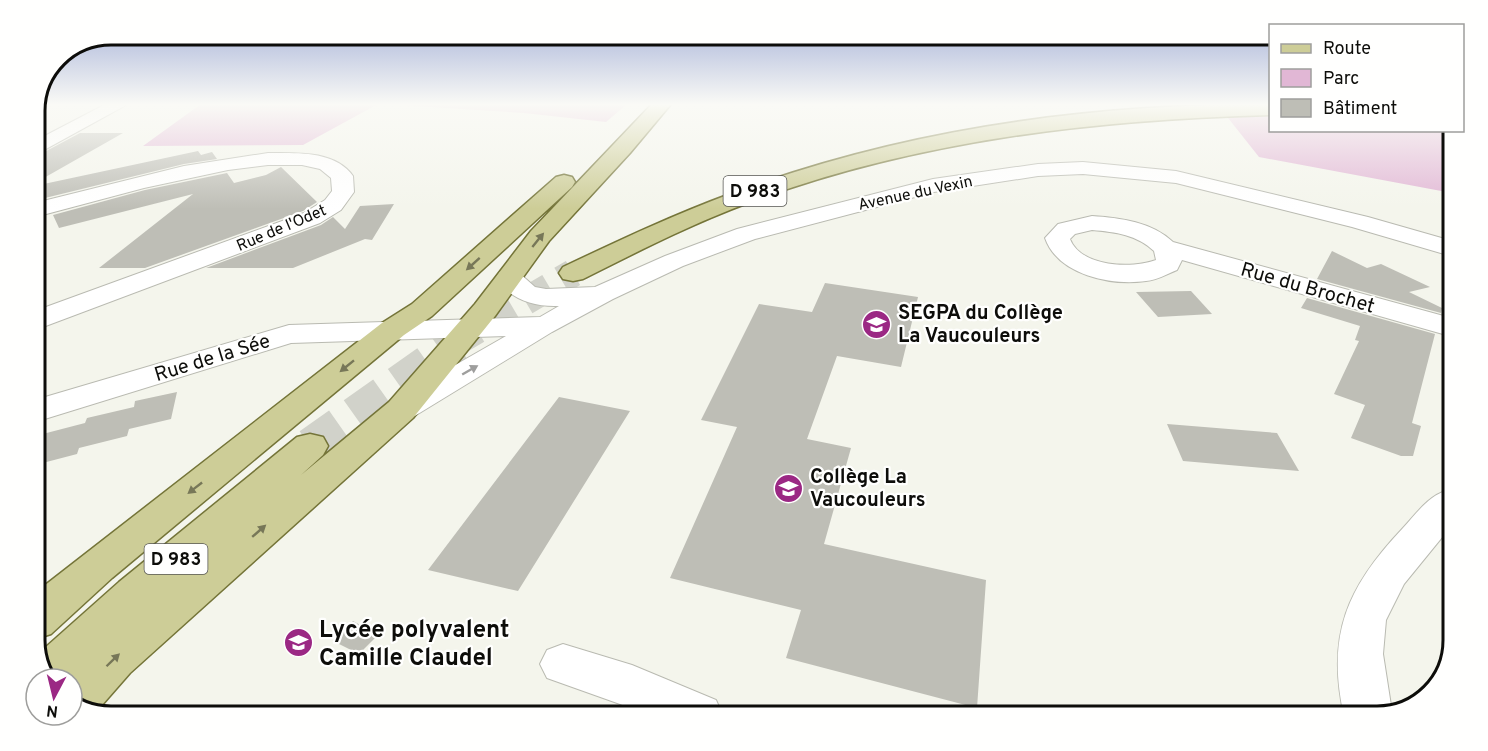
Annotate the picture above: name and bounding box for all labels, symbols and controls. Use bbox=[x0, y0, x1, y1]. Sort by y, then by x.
legend bbox=[1269, 24, 1464, 132]
text: Route bbox=[1323, 38, 1371, 61]
text: Parc bbox=[1323, 68, 1359, 91]
text: Bâtiment bbox=[1323, 98, 1397, 121]
street label: Avenue du Vexin bbox=[856, 172, 975, 216]
road number: D 983 bbox=[724, 176, 786, 206]
street label: Rue de l'Odet bbox=[234, 201, 330, 257]
one-way arrow bbox=[531, 232, 544, 248]
one-way arrow bbox=[466, 257, 481, 270]
street label: Rue du Brochet bbox=[1237, 257, 1378, 320]
place label: SEGPA du Collège La Vaucouleurs bbox=[898, 301, 1063, 350]
school or university icon: SEGPA du Collège La Vaucouleurs bbox=[861, 308, 893, 340]
street label: Rue de la Sée bbox=[151, 329, 274, 389]
one-way arrow bbox=[340, 360, 355, 372]
one-way arrow bbox=[462, 365, 479, 375]
place label: Collège La Vaucouleurs bbox=[810, 465, 926, 514]
school or university icon: Collège La Vaucouleurs bbox=[773, 472, 805, 504]
one-way arrow bbox=[187, 482, 203, 495]
one-way arrow bbox=[251, 525, 266, 538]
road number: D 983 bbox=[144, 544, 207, 574]
place label: Lycée polyvalent Camille Claudel bbox=[319, 616, 509, 674]
school or university icon: Lycée polyvalent Camille Claudel bbox=[282, 627, 314, 659]
one-way arrow bbox=[105, 653, 119, 667]
north arrow bbox=[24, 667, 84, 727]
text: N bbox=[45, 699, 59, 721]

